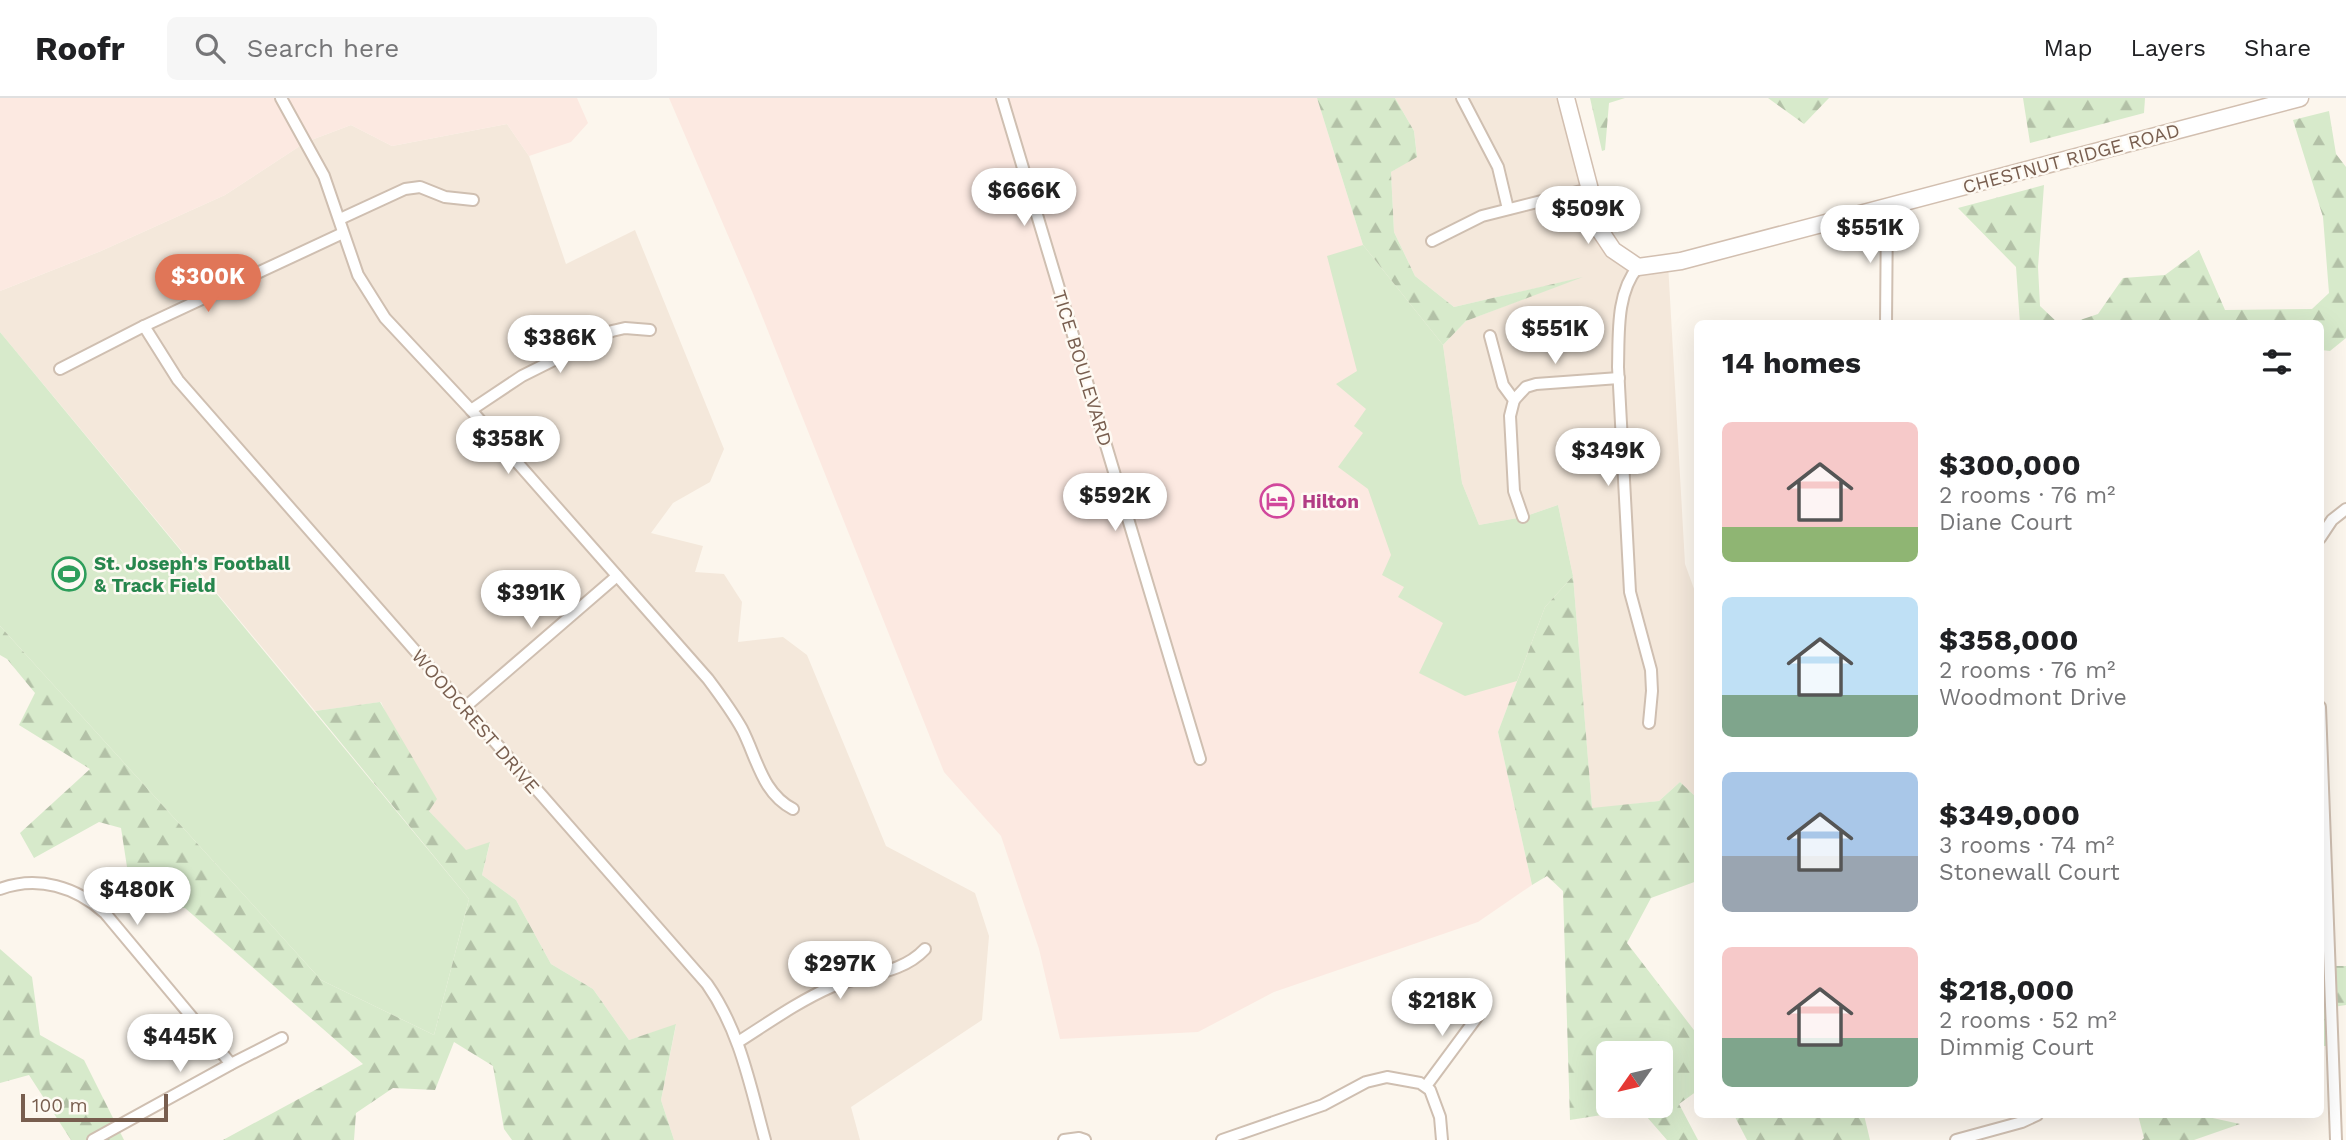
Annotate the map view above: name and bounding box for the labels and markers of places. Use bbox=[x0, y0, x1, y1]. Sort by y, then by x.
pin: $666K bbox=[975, 169, 1073, 228]
pin: $509K bbox=[1539, 186, 1637, 246]
pin: $551K bbox=[1821, 206, 1919, 265]
pin: $300K bbox=[159, 254, 257, 314]
pin: $551K bbox=[1506, 306, 1604, 366]
pin: $386K bbox=[511, 316, 609, 375]
pin: $358K bbox=[459, 416, 557, 476]
pin: $349K bbox=[1559, 428, 1657, 488]
pin: $592K bbox=[1066, 474, 1164, 533]
hotel icon: Hilton bbox=[1258, 482, 1296, 520]
place label: Hilton bbox=[1302, 490, 1359, 513]
place label: St. Joseph's Football & Track Field bbox=[94, 552, 291, 597]
sports icon: St. Joseph's Football & Track Field bbox=[50, 555, 88, 593]
pin: $391K bbox=[482, 570, 580, 630]
pin: $480K bbox=[88, 868, 186, 927]
pin: $297K bbox=[791, 942, 889, 1001]
pin: $218K bbox=[1393, 978, 1491, 1038]
pin: $445K bbox=[131, 1014, 229, 1074]

